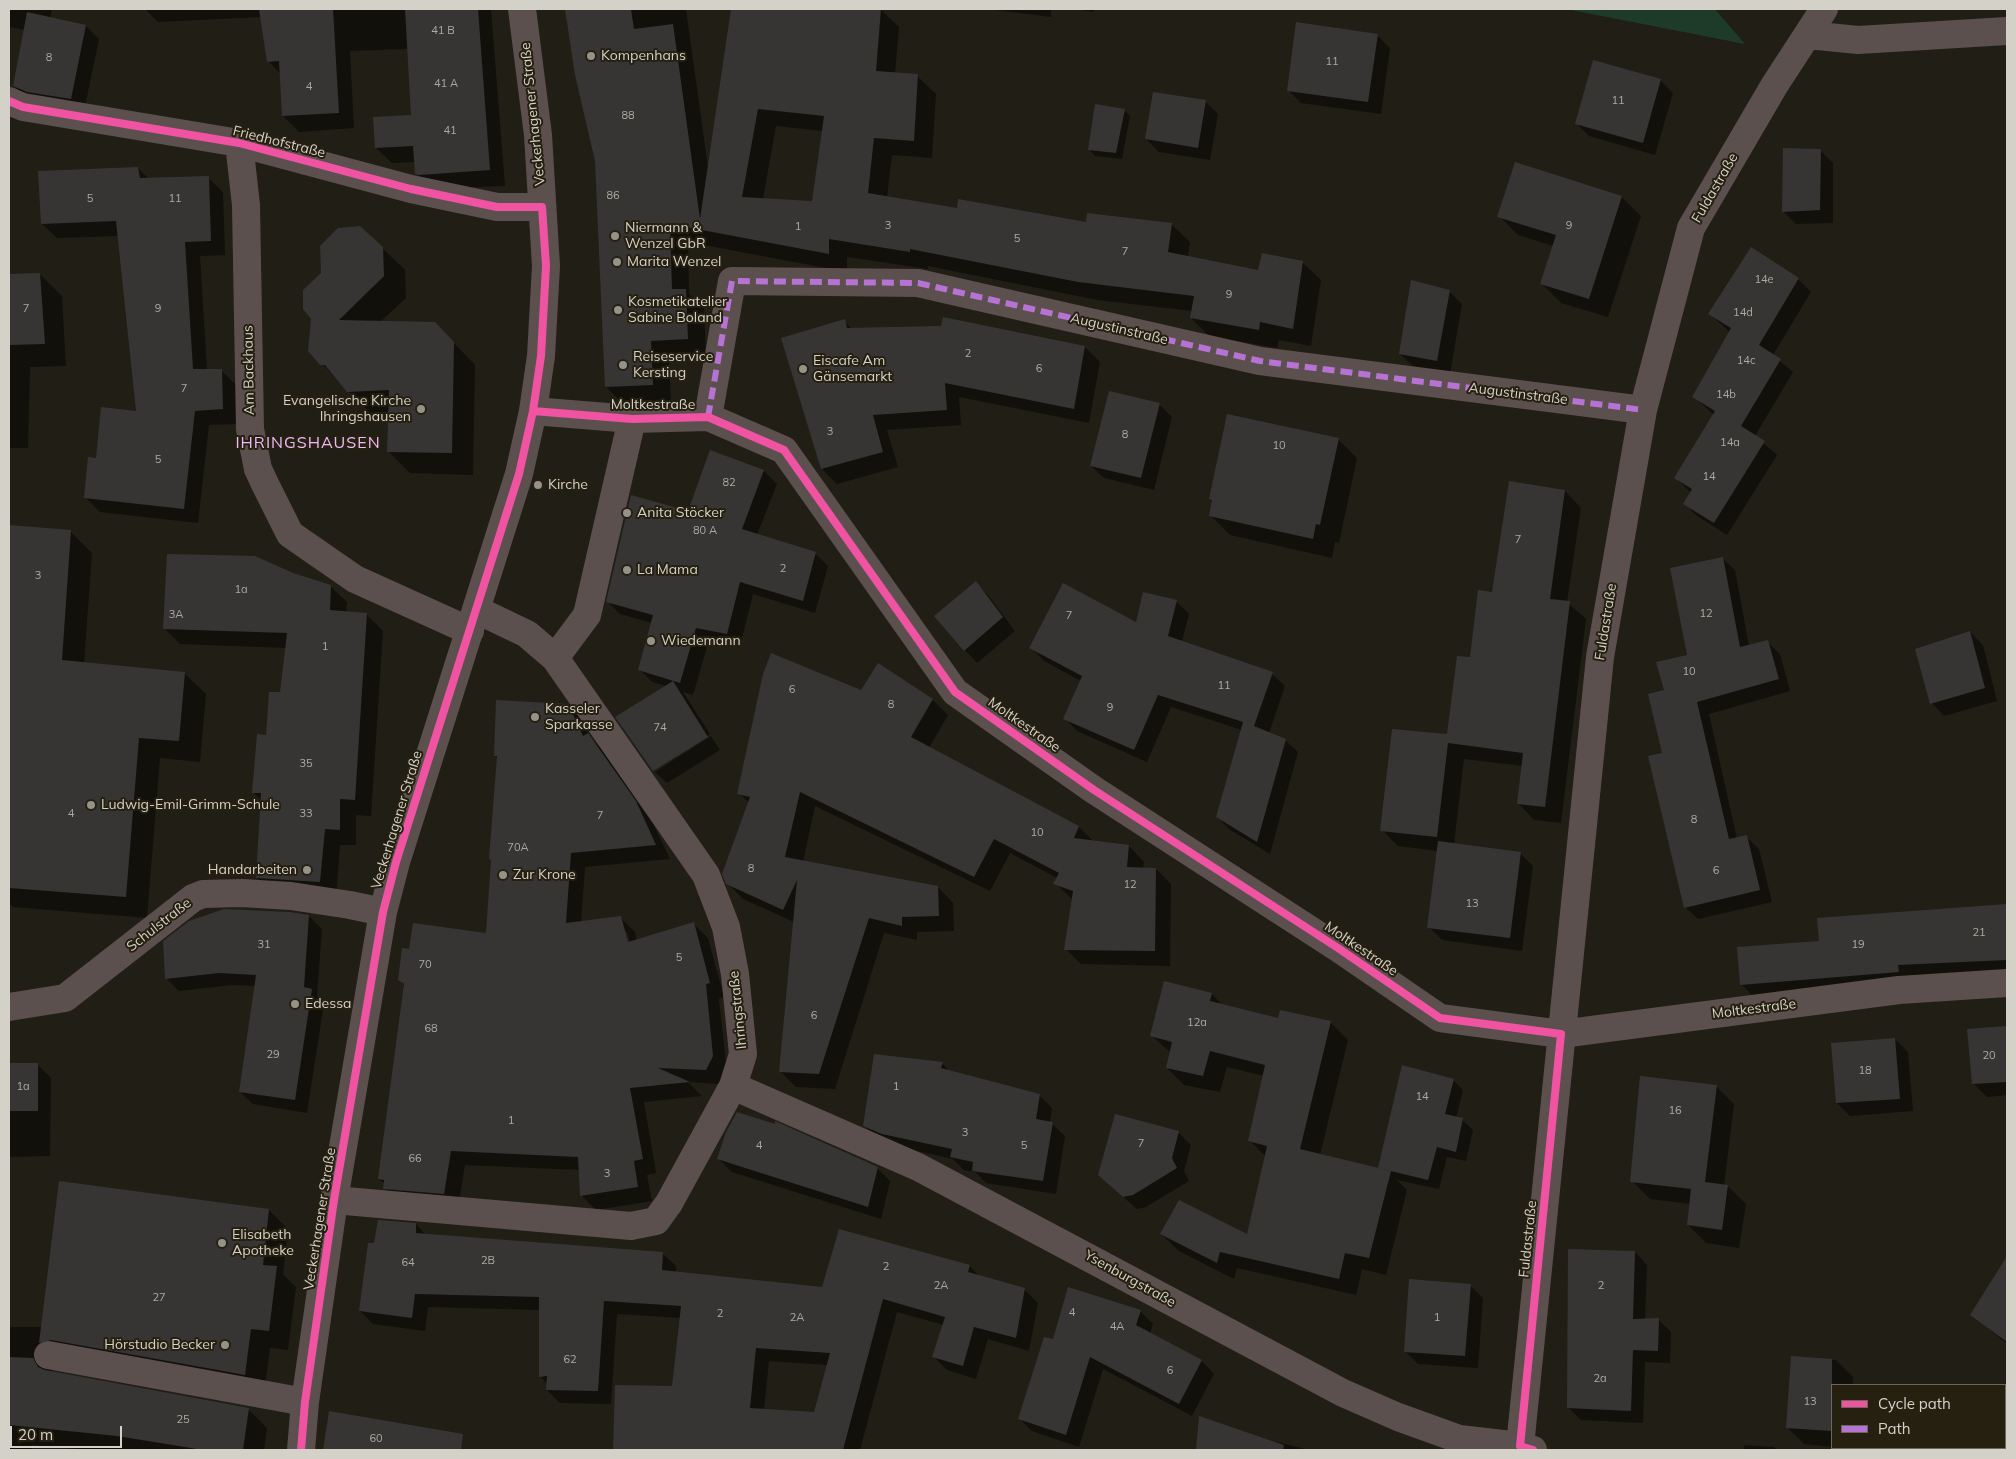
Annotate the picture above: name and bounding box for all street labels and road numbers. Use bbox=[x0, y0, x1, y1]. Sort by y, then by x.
street label: Veckerhagener Straße bbox=[517, 42, 549, 186]
street label: Friedhofstraße bbox=[231, 122, 327, 162]
street label: Fuldastraße bbox=[1688, 150, 1742, 226]
street label: Augustinstraße bbox=[1068, 310, 1170, 348]
street label: Am Backhaus bbox=[240, 325, 258, 415]
street label: Augustinstraße bbox=[1467, 380, 1569, 408]
street label: Moltkestraße bbox=[611, 397, 695, 413]
street label: Fuldastraße bbox=[1592, 582, 1620, 662]
street label: Moltkestraße bbox=[985, 694, 1063, 756]
street label: Veckerhagener Straße bbox=[368, 749, 426, 891]
street label: Schulstraße bbox=[124, 895, 194, 955]
street label: Moltkestraße bbox=[1321, 918, 1401, 980]
street label: Ihringstraße bbox=[726, 970, 750, 1050]
street label: Moltkestraße bbox=[1711, 996, 1797, 1022]
street label: Veckerhagener Straße bbox=[300, 1147, 340, 1291]
street label: Fuldastraße bbox=[1516, 1200, 1540, 1278]
street label: Ysenburgstraße bbox=[1081, 1247, 1179, 1311]

